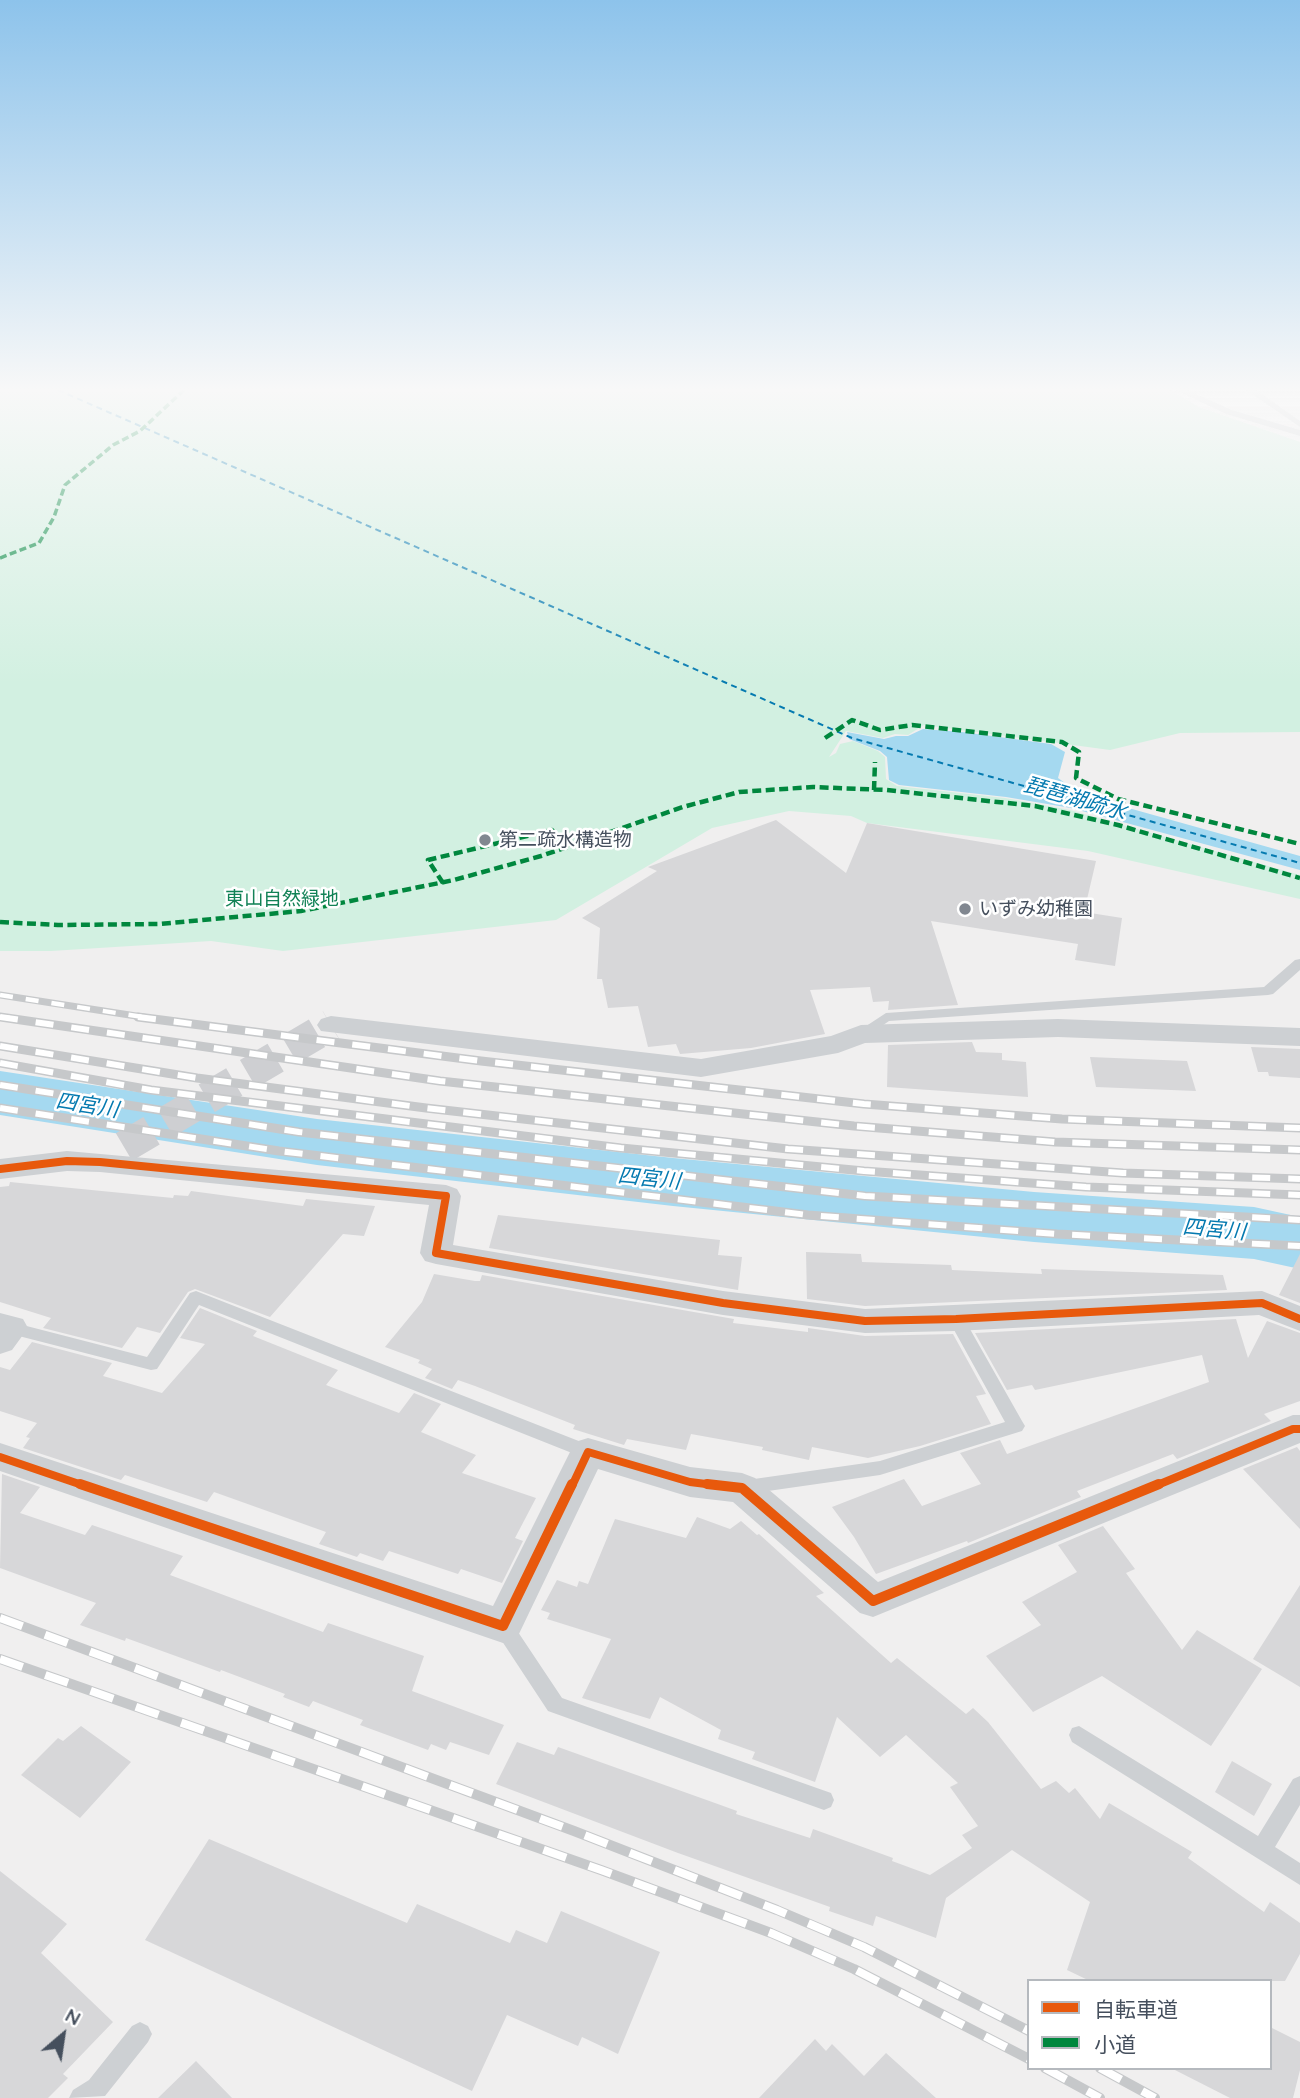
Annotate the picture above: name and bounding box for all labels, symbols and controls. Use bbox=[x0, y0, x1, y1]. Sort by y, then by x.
water label: 琵琶湖疏水 bbox=[1021, 772, 1129, 826]
place label: 第二疏水構造物 bbox=[499, 829, 632, 851]
marker: 第二疏水構造物 bbox=[477, 832, 493, 848]
park label: 東山自然緑地 bbox=[225, 888, 339, 910]
place label: いずみ幼稚園 bbox=[979, 898, 1093, 920]
marker: いずみ幼稚園 bbox=[957, 901, 973, 917]
water label: 四宮川 bbox=[54, 1089, 120, 1123]
water label: 四宮川 bbox=[616, 1163, 682, 1195]
water label: 四宮川 bbox=[1182, 1215, 1246, 1245]
legend bbox=[1027, 1979, 1272, 2070]
text: 自転車道 bbox=[1094, 1996, 1178, 2022]
north arrow bbox=[28, 2000, 98, 2070]
text: N bbox=[61, 2003, 85, 2031]
text: 小道 bbox=[1094, 2031, 1136, 2057]

